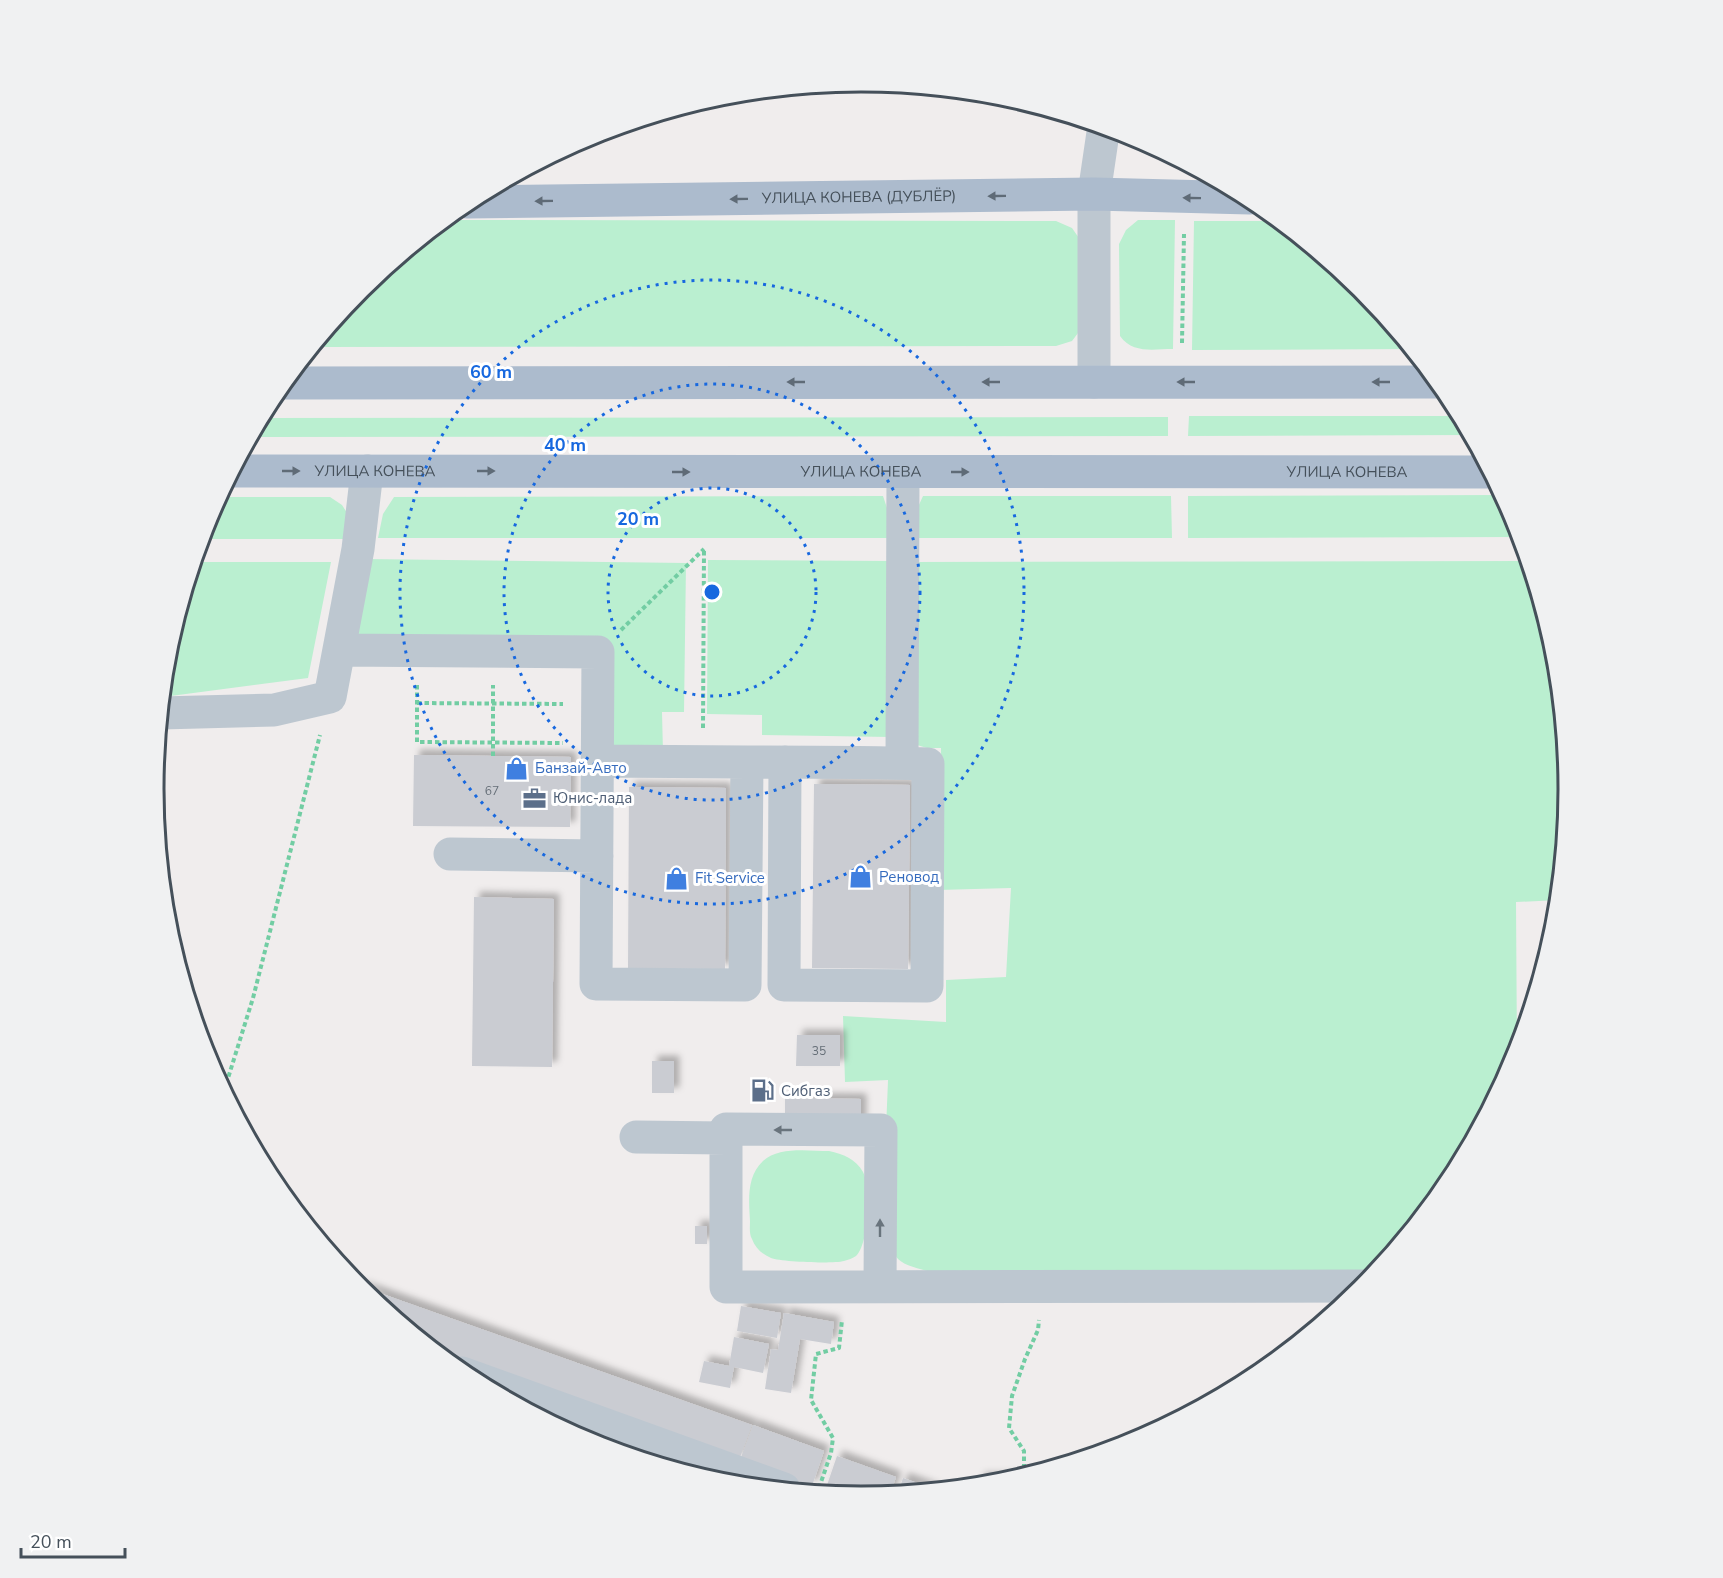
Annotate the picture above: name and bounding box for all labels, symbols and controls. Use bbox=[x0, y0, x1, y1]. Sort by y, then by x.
street label: УЛИЦА КОНЕВА (ДУБЛЁР) bbox=[761, 186, 956, 208]
one-way arrow bbox=[987, 191, 1006, 200]
one-way arrow bbox=[1182, 193, 1201, 202]
one-way arrow bbox=[729, 194, 748, 204]
one-way arrow bbox=[534, 196, 553, 206]
text: 60 m bbox=[470, 360, 512, 384]
one-way arrow bbox=[786, 377, 805, 387]
one-way arrow bbox=[981, 377, 1000, 387]
one-way arrow bbox=[1176, 377, 1195, 387]
one-way arrow bbox=[1371, 377, 1390, 387]
text: 40 m bbox=[544, 433, 586, 457]
street label: УЛИЦА КОНЕВА bbox=[314, 461, 435, 481]
street label: УЛИЦА КОНЕВА bbox=[800, 461, 921, 482]
street label: УЛИЦА КОНЕВА bbox=[1286, 462, 1407, 482]
one-way arrow bbox=[282, 466, 301, 476]
one-way arrow bbox=[477, 466, 496, 476]
one-way arrow bbox=[672, 467, 691, 477]
one-way arrow bbox=[951, 467, 970, 477]
text: 20 m bbox=[617, 507, 659, 531]
centre of rings bbox=[702, 582, 722, 602]
shop icon: Банзай-Авто bbox=[504, 755, 530, 781]
place label: Банзай-Авто bbox=[535, 758, 627, 778]
house number: 67 bbox=[485, 783, 499, 799]
office icon: Юнис-лада bbox=[522, 785, 548, 811]
place label: Юнис-лада bbox=[553, 788, 632, 808]
shop icon: Реновод bbox=[848, 864, 874, 890]
shop icon: Fit Service bbox=[664, 865, 690, 891]
place label: Реновод bbox=[879, 867, 939, 887]
place label: Fit Service bbox=[695, 868, 765, 888]
house number: 35 bbox=[812, 1043, 826, 1059]
fuel station icon: Сибгаз bbox=[750, 1078, 776, 1104]
place label: Сибгаз bbox=[781, 1081, 830, 1101]
one-way arrow bbox=[774, 1125, 793, 1135]
one-way arrow bbox=[875, 1218, 885, 1237]
scale bar bbox=[21, 1521, 124, 1559]
text: 20 m bbox=[30, 1530, 72, 1554]

